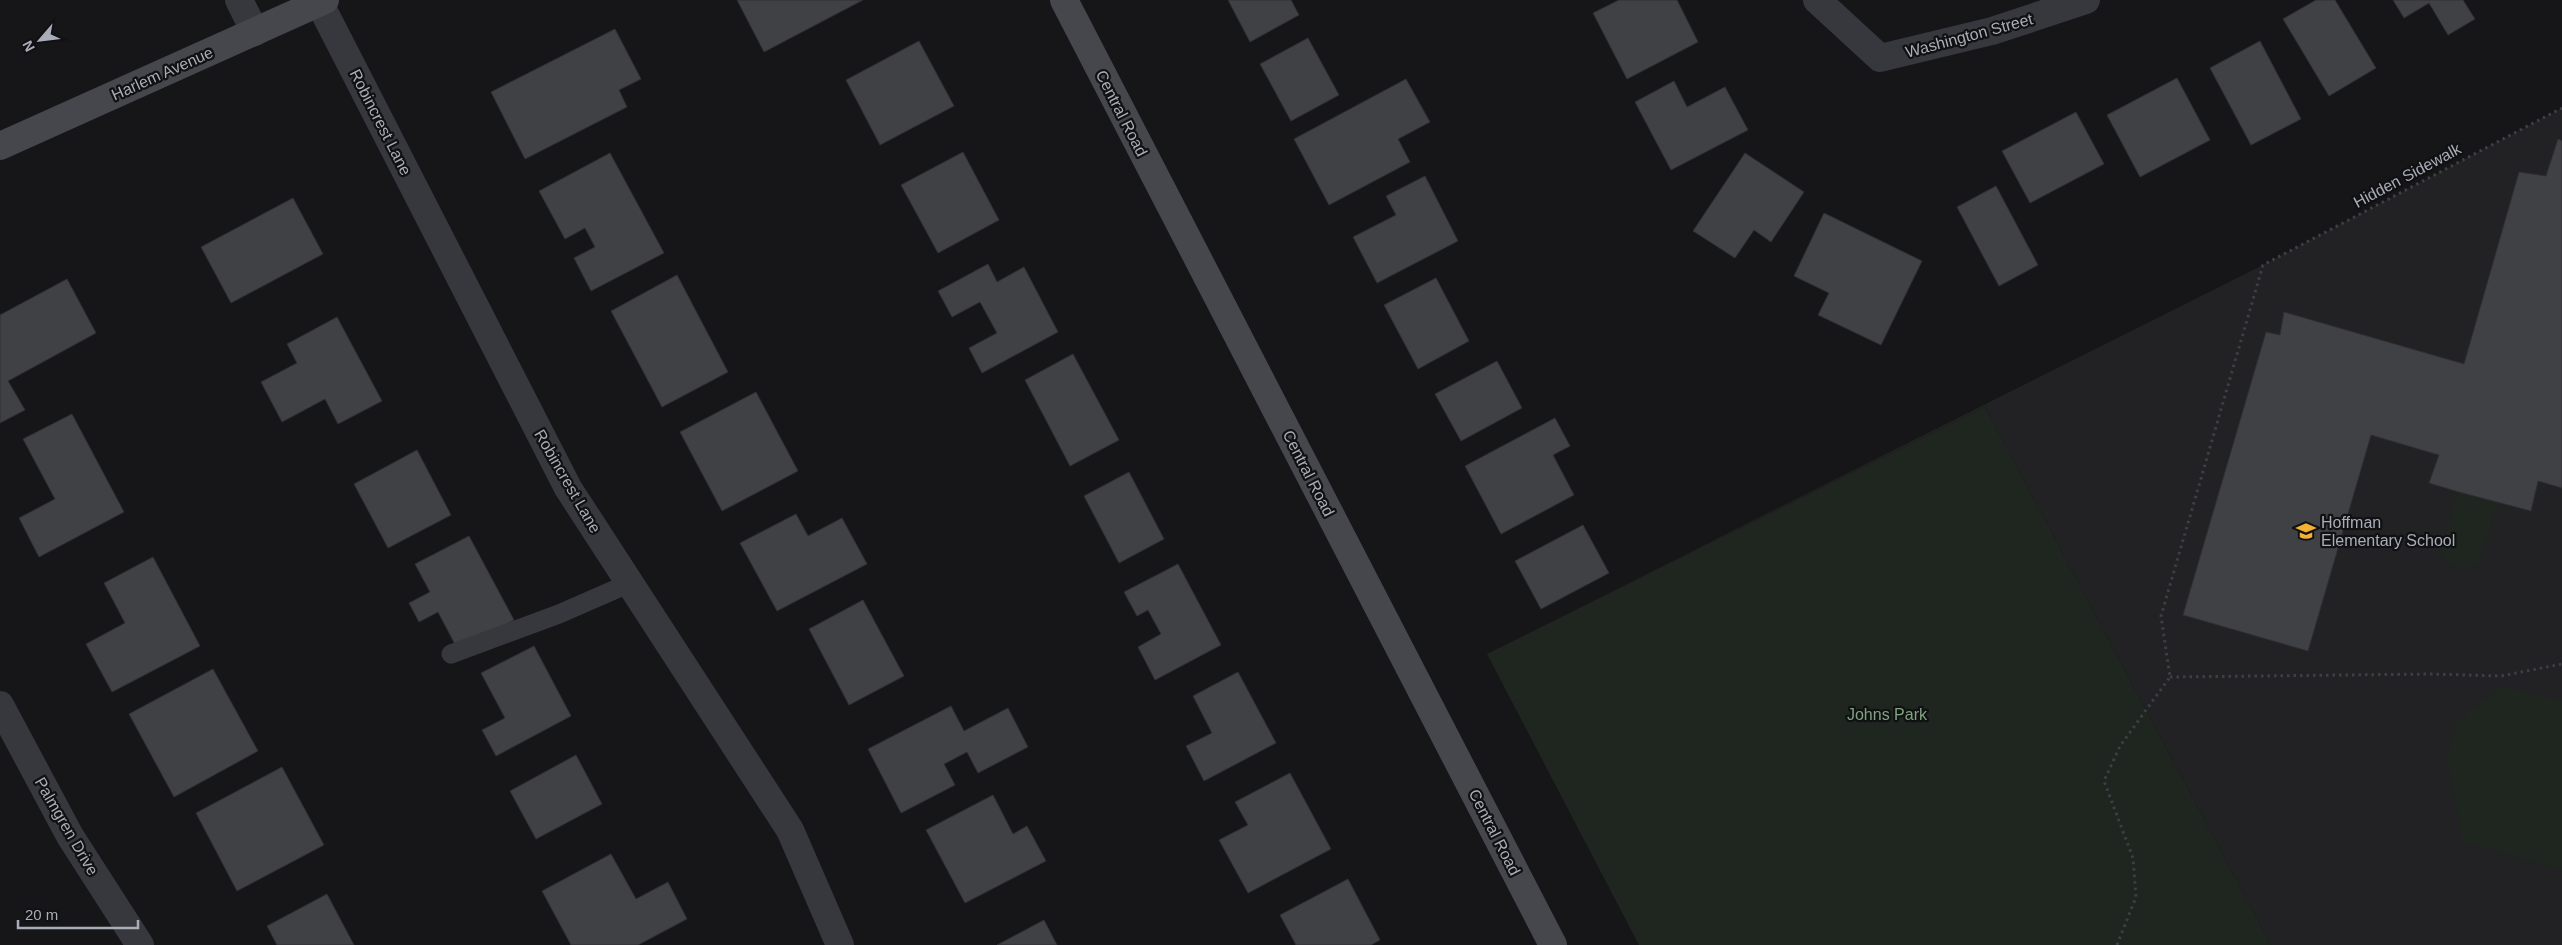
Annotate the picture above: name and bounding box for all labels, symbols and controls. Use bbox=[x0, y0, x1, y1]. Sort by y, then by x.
street label: Washington Street bbox=[1904, 10, 2035, 61]
north arrow bbox=[15, 15, 65, 65]
text: N bbox=[19, 38, 38, 54]
street label: Harlem Avenue bbox=[109, 43, 216, 103]
street label: Robincrest Lane bbox=[347, 66, 415, 178]
street label: Central Road bbox=[1093, 67, 1151, 159]
street label: Hidden Sidewalk bbox=[2351, 139, 2465, 211]
street label: Robincrest Lane bbox=[531, 427, 604, 536]
street label: Central Road bbox=[1280, 427, 1338, 519]
place label: Hoffman Elementary School bbox=[2321, 514, 2455, 549]
school or university icon: Hoffman Elementary School bbox=[2295, 520, 2317, 542]
park label: Johns Park bbox=[1847, 706, 1928, 723]
street label: Palmgren Drive bbox=[32, 774, 102, 878]
street label: Central Road bbox=[1466, 786, 1524, 878]
scale bar bbox=[18, 898, 138, 930]
text: 20 m bbox=[25, 906, 58, 923]

